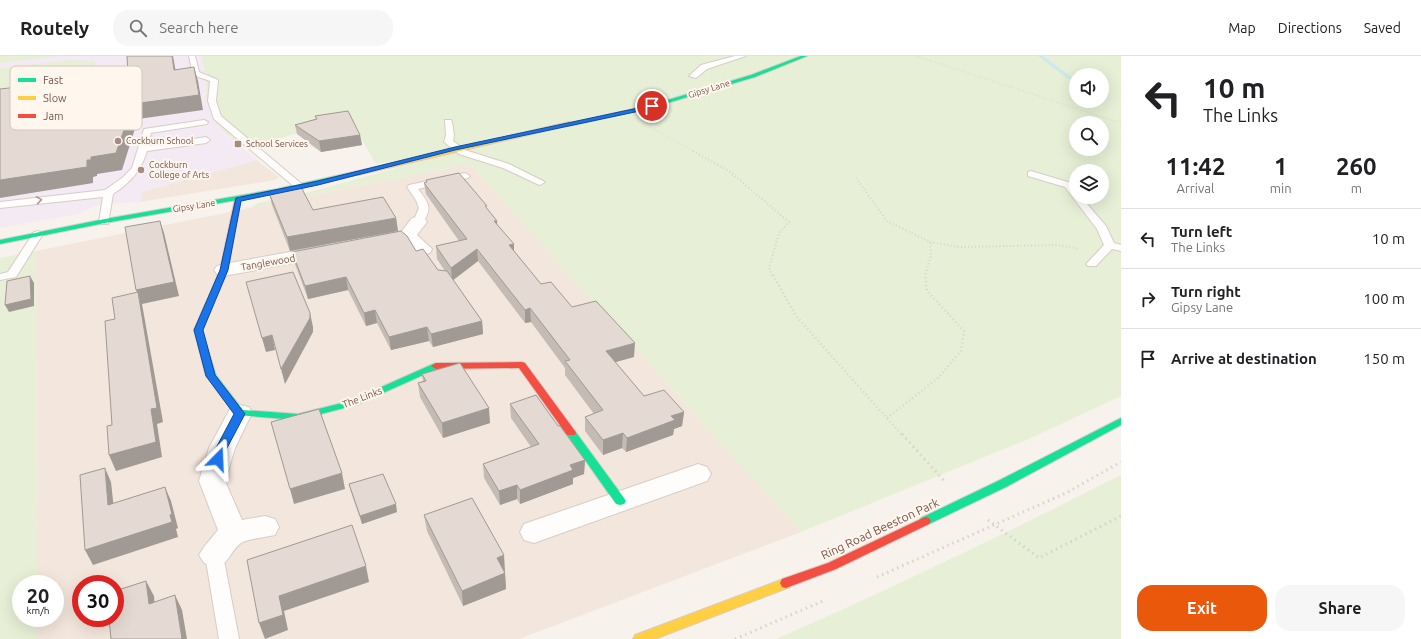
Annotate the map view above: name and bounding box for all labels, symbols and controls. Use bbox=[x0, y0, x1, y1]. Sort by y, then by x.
search box bbox=[113, 10, 393, 46]
text: Routely bbox=[20, 17, 89, 39]
icon: search bbox=[127, 17, 149, 39]
text: Search here bbox=[159, 19, 238, 36]
text: Map bbox=[1228, 20, 1256, 36]
text: Directions bbox=[1278, 20, 1342, 36]
text: Saved bbox=[1364, 20, 1401, 36]
legend bbox=[10, 66, 142, 130]
map controls bbox=[1069, 68, 1109, 204]
button: sound bbox=[1069, 68, 1109, 108]
icon: left bbox=[1137, 72, 1189, 124]
text: 10 m bbox=[1203, 72, 1265, 103]
text: Fast bbox=[43, 74, 64, 86]
street label: Gipsy Lane bbox=[687, 78, 731, 100]
pin bbox=[635, 89, 669, 123]
text: Slow bbox=[43, 92, 67, 104]
icon: arrive bbox=[641, 95, 663, 117]
text: The Links bbox=[1203, 105, 1278, 125]
text: Jam bbox=[43, 110, 64, 122]
button: search bbox=[1069, 116, 1109, 156]
marker: Cockburn School bbox=[113, 136, 123, 146]
place label: Cockburn School bbox=[126, 136, 194, 146]
marker: School Services bbox=[233, 139, 243, 149]
place label: School Services bbox=[246, 139, 308, 149]
text: 11:42 bbox=[1165, 153, 1225, 180]
text: 1 bbox=[1274, 153, 1287, 180]
text: 260 bbox=[1336, 153, 1377, 180]
place label: Cockburn College of Arts bbox=[149, 160, 209, 180]
button: layers bbox=[1069, 164, 1109, 204]
marker: Cockburn College of Arts bbox=[136, 165, 146, 175]
text: Arrival bbox=[1176, 181, 1214, 195]
text: min bbox=[1270, 181, 1292, 195]
text: m bbox=[1351, 181, 1362, 195]
one-way arrow bbox=[36, 196, 42, 205]
street label: Gipsy Lane bbox=[172, 198, 216, 214]
text: Turn left bbox=[1171, 223, 1232, 240]
icon: left bbox=[1137, 228, 1159, 250]
text: 10 m bbox=[1372, 230, 1405, 247]
text: The Links bbox=[1171, 240, 1225, 254]
street label: Tanglewood bbox=[240, 252, 296, 273]
text: Turn right bbox=[1171, 283, 1241, 300]
icon: right bbox=[1137, 288, 1159, 310]
text: 100 m bbox=[1363, 290, 1405, 307]
text: Gipsy Lane bbox=[1171, 300, 1233, 314]
icon: arrive bbox=[1137, 348, 1159, 370]
text: Arrive at destination bbox=[1171, 350, 1317, 367]
text: 150 m bbox=[1363, 350, 1405, 367]
street label: The Links bbox=[341, 385, 384, 410]
position arrow bbox=[197, 438, 239, 480]
street label: Ring Road Beeston Park bbox=[819, 495, 941, 562]
speed limit sign: 30 bbox=[72, 575, 124, 627]
text: 20 bbox=[27, 584, 49, 607]
button: Exit bbox=[1137, 585, 1267, 631]
button: Share bbox=[1275, 585, 1405, 631]
text: km/h bbox=[26, 605, 50, 616]

